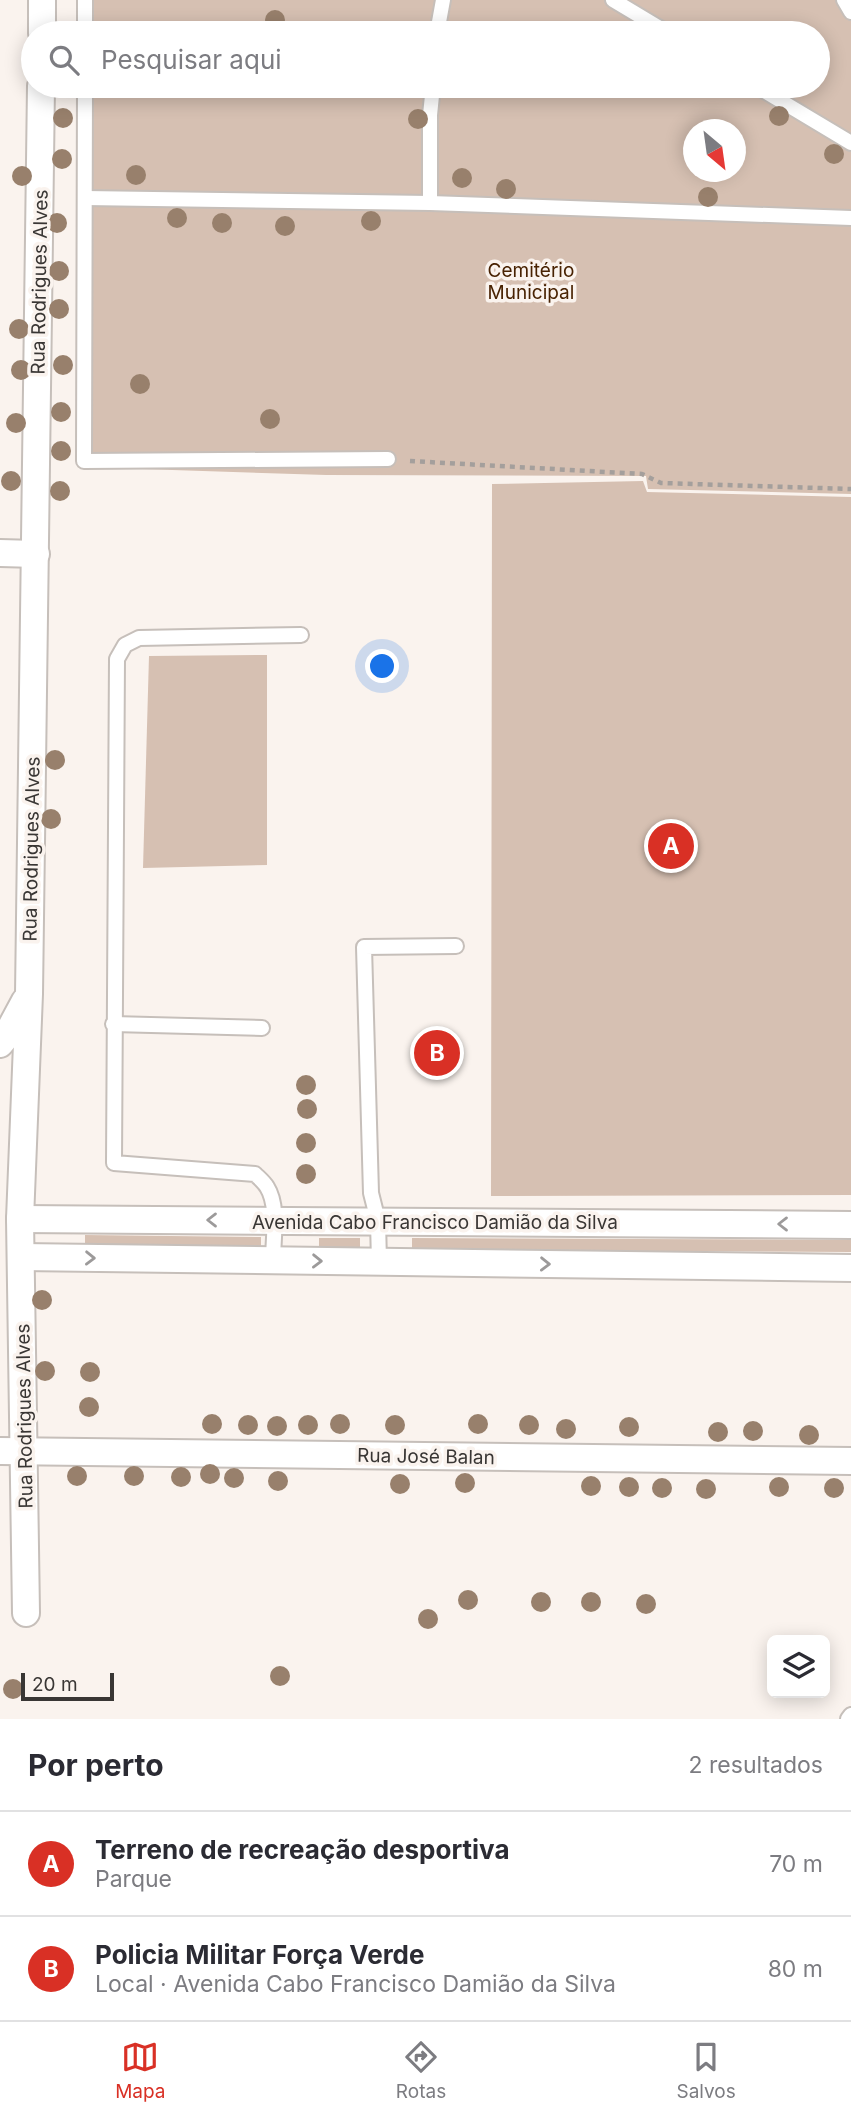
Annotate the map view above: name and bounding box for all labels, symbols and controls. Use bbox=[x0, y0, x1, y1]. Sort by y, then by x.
search box bbox=[21, 21, 830, 98]
icon: search bbox=[45, 41, 83, 79]
text: Pesquisar aqui bbox=[101, 44, 282, 75]
north arrow bbox=[683, 119, 746, 182]
street label: Rua Rodrigues Alves bbox=[26, 189, 53, 375]
park label: Cemitério Municipal bbox=[488, 259, 574, 304]
your location bbox=[365, 649, 399, 683]
street label: Rua Rodrigues Alves bbox=[18, 756, 45, 942]
pin: A bbox=[648, 820, 694, 872]
pin: B bbox=[414, 1027, 460, 1079]
street label: Avenida Cabo Francisco Damião da Silva bbox=[252, 1211, 618, 1234]
one-way arrow bbox=[207, 1212, 217, 1228]
one-way arrow bbox=[777, 1216, 788, 1232]
one-way arrow bbox=[84, 1251, 95, 1266]
one-way arrow bbox=[312, 1253, 323, 1269]
one-way arrow bbox=[540, 1256, 550, 1272]
street label: Rua Rodrigues Alves bbox=[11, 1323, 38, 1509]
street label: Rua José Balan bbox=[357, 1444, 495, 1469]
map controls bbox=[767, 1635, 830, 1698]
button: layers bbox=[767, 1635, 830, 1698]
scale bar bbox=[21, 1670, 114, 1702]
text: 20 m bbox=[32, 1673, 78, 1696]
text: Por perto bbox=[28, 1747, 164, 1783]
text: 2 resultados bbox=[689, 1751, 823, 1779]
text: Terreno de recreação desportiva bbox=[95, 1834, 510, 1865]
text: A bbox=[42, 1850, 60, 1878]
text: 70 m bbox=[769, 1850, 823, 1878]
text: Parque bbox=[95, 1865, 172, 1893]
text: Policia Militar Força Verde bbox=[95, 1939, 424, 1970]
text: B bbox=[43, 1955, 59, 1983]
text: 80 m bbox=[768, 1955, 823, 1983]
text: Local · Avenida Cabo Francisco Damião da Silva bbox=[95, 1970, 616, 1998]
tab: Mapa bbox=[115, 2038, 165, 2103]
tab: Rotas bbox=[396, 2038, 446, 2103]
tab: Salvos bbox=[677, 2038, 736, 2103]

